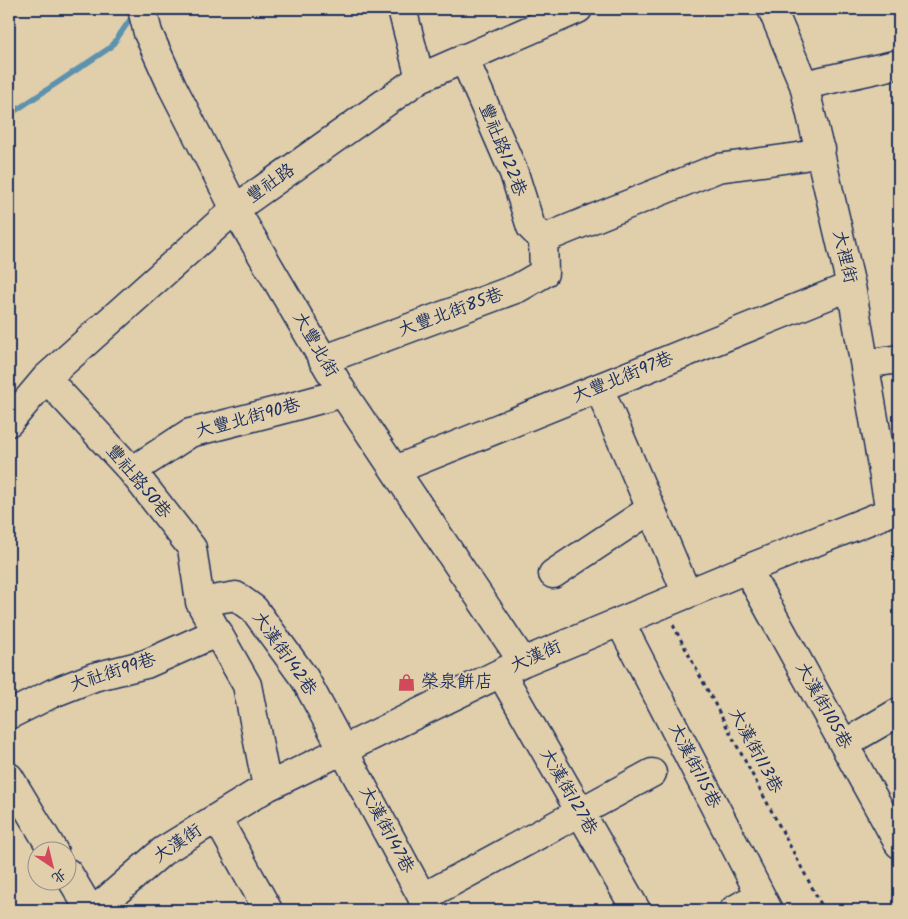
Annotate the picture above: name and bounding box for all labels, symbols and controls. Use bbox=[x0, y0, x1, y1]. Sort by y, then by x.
street label: 豐社路122巷 bbox=[470, 99, 534, 201]
street label: 豐社路 bbox=[241, 157, 301, 211]
street label: 大裡街 bbox=[824, 227, 864, 287]
street label: 大豐北街85巷 bbox=[394, 280, 508, 346]
street label: 大豐北街 bbox=[284, 307, 346, 383]
street label: 大豐北街97巷 bbox=[568, 344, 678, 412]
street label: 大豐北街90巷 bbox=[192, 391, 304, 447]
street label: 豐社路50巷 bbox=[98, 438, 178, 526]
street label: 大漢街142巷 bbox=[244, 606, 324, 702]
street label: 大漢街 bbox=[505, 633, 567, 681]
street label: 大社街99巷 bbox=[66, 645, 160, 701]
street label: 大漢街105巷 bbox=[787, 657, 859, 755]
place label: 榮泉餅店 bbox=[421, 668, 493, 697]
shop icon: 榮泉餅店 bbox=[397, 672, 417, 692]
street label: 大漢街113巷 bbox=[720, 703, 790, 799]
street label: 大漢街115巷 bbox=[660, 718, 728, 814]
street label: 大漢街127巷 bbox=[531, 743, 605, 841]
street label: 大漢街147巷 bbox=[351, 781, 421, 879]
street label: 大漢街 bbox=[148, 817, 208, 871]
north arrow bbox=[28, 842, 78, 892]
text: 北 bbox=[47, 863, 71, 889]

